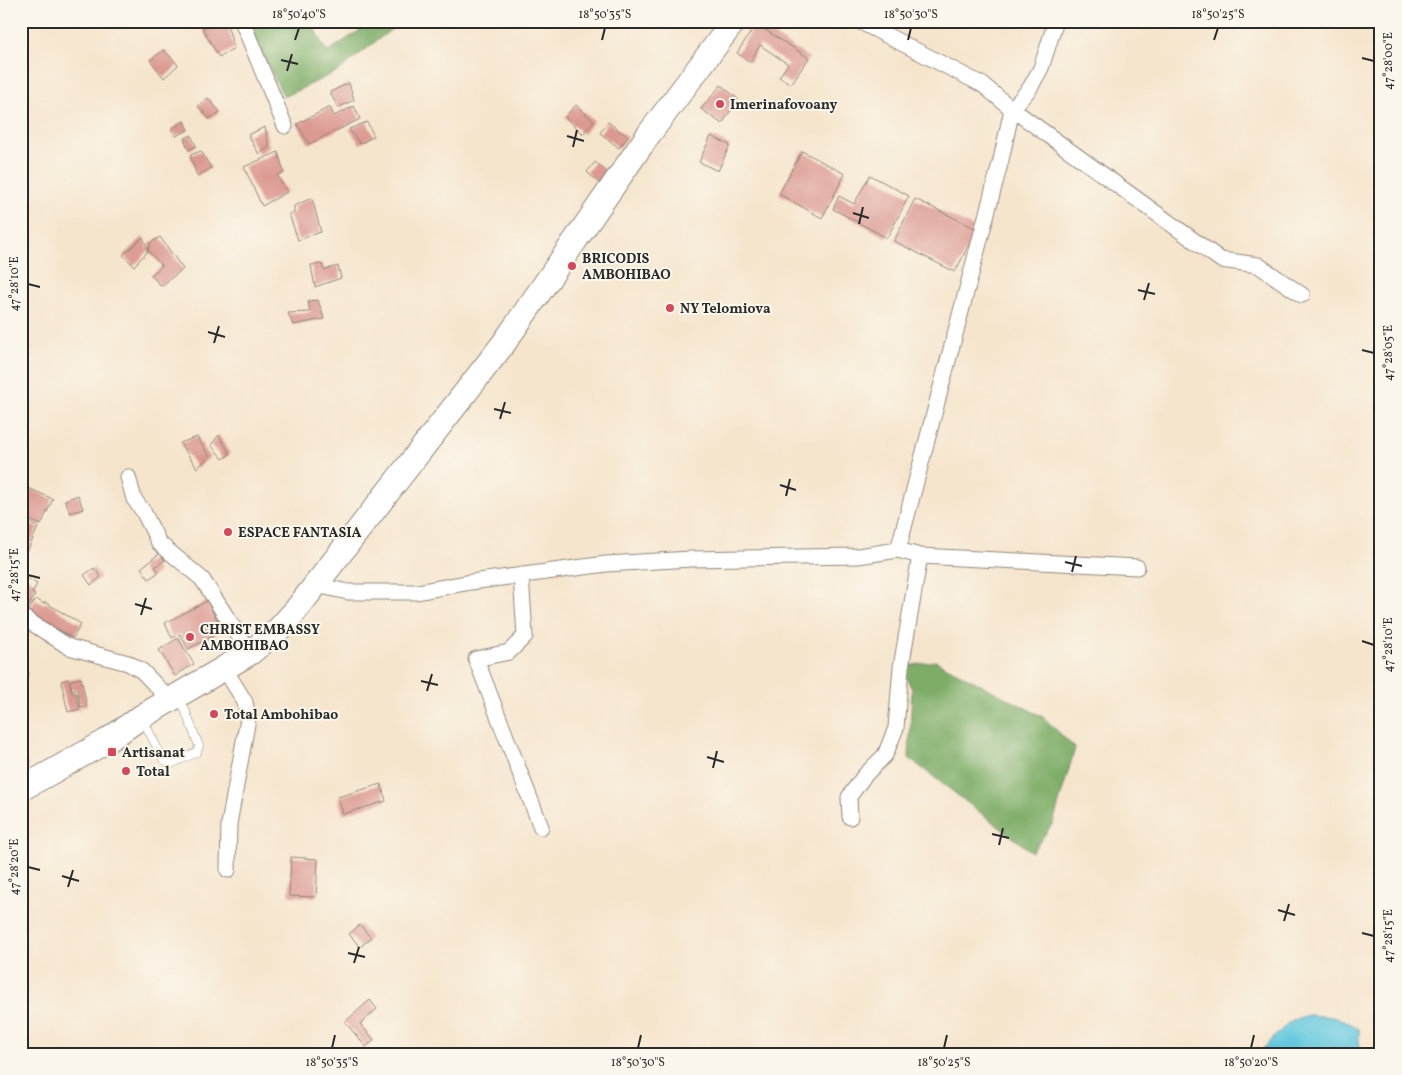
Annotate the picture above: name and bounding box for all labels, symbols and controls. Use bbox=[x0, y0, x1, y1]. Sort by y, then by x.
text: 18°50'40"S bbox=[272, 7, 326, 23]
text: 18°50'35"S bbox=[579, 7, 631, 23]
text: 18°50'30"S bbox=[884, 7, 938, 23]
text: 18°50'25"S bbox=[1191, 7, 1245, 23]
text: 47°28'00"E bbox=[1381, 32, 1397, 90]
place label: Imerinafovoany bbox=[730, 96, 837, 115]
marker: Imerinafovoany bbox=[714, 98, 726, 110]
place label: BRICODIS AMBOHIBAO bbox=[582, 250, 671, 285]
text: 47°28'10"E bbox=[7, 256, 23, 312]
marker: BRICODIS AMBOHIBAO bbox=[566, 260, 578, 272]
place label: NY Telomiova bbox=[680, 300, 771, 319]
marker: NY Telomiova bbox=[664, 302, 676, 314]
text: 47°28'05"E bbox=[1381, 325, 1397, 381]
place label: ESPACE FANTASIA bbox=[238, 524, 362, 543]
marker: ESPACE FANTASIA bbox=[222, 526, 234, 538]
text: 47°28'15"E bbox=[7, 548, 23, 602]
text: 47°28'10"E bbox=[1381, 617, 1397, 673]
place label: CHRIST EMBASSY AMBOHIBAO bbox=[200, 621, 320, 656]
marker: CHRIST EMBASSY AMBOHIBAO bbox=[184, 631, 196, 643]
place label: Total Ambohibao bbox=[224, 706, 338, 725]
marker: Total Ambohibao bbox=[208, 708, 220, 720]
place label: Artisanat bbox=[122, 744, 185, 763]
marker: Artisanat bbox=[106, 746, 118, 758]
place label: Total bbox=[136, 763, 170, 782]
marker: Total bbox=[120, 765, 132, 777]
text: 47°28'20"E bbox=[7, 839, 23, 895]
text: 47°28'15"E bbox=[1381, 909, 1397, 963]
text: 18°50'35"S bbox=[306, 1055, 358, 1071]
text: 18°50'30"S bbox=[611, 1055, 665, 1071]
text: 18°50'25"S bbox=[917, 1055, 971, 1071]
text: 18°50'20"S bbox=[1224, 1055, 1278, 1071]

